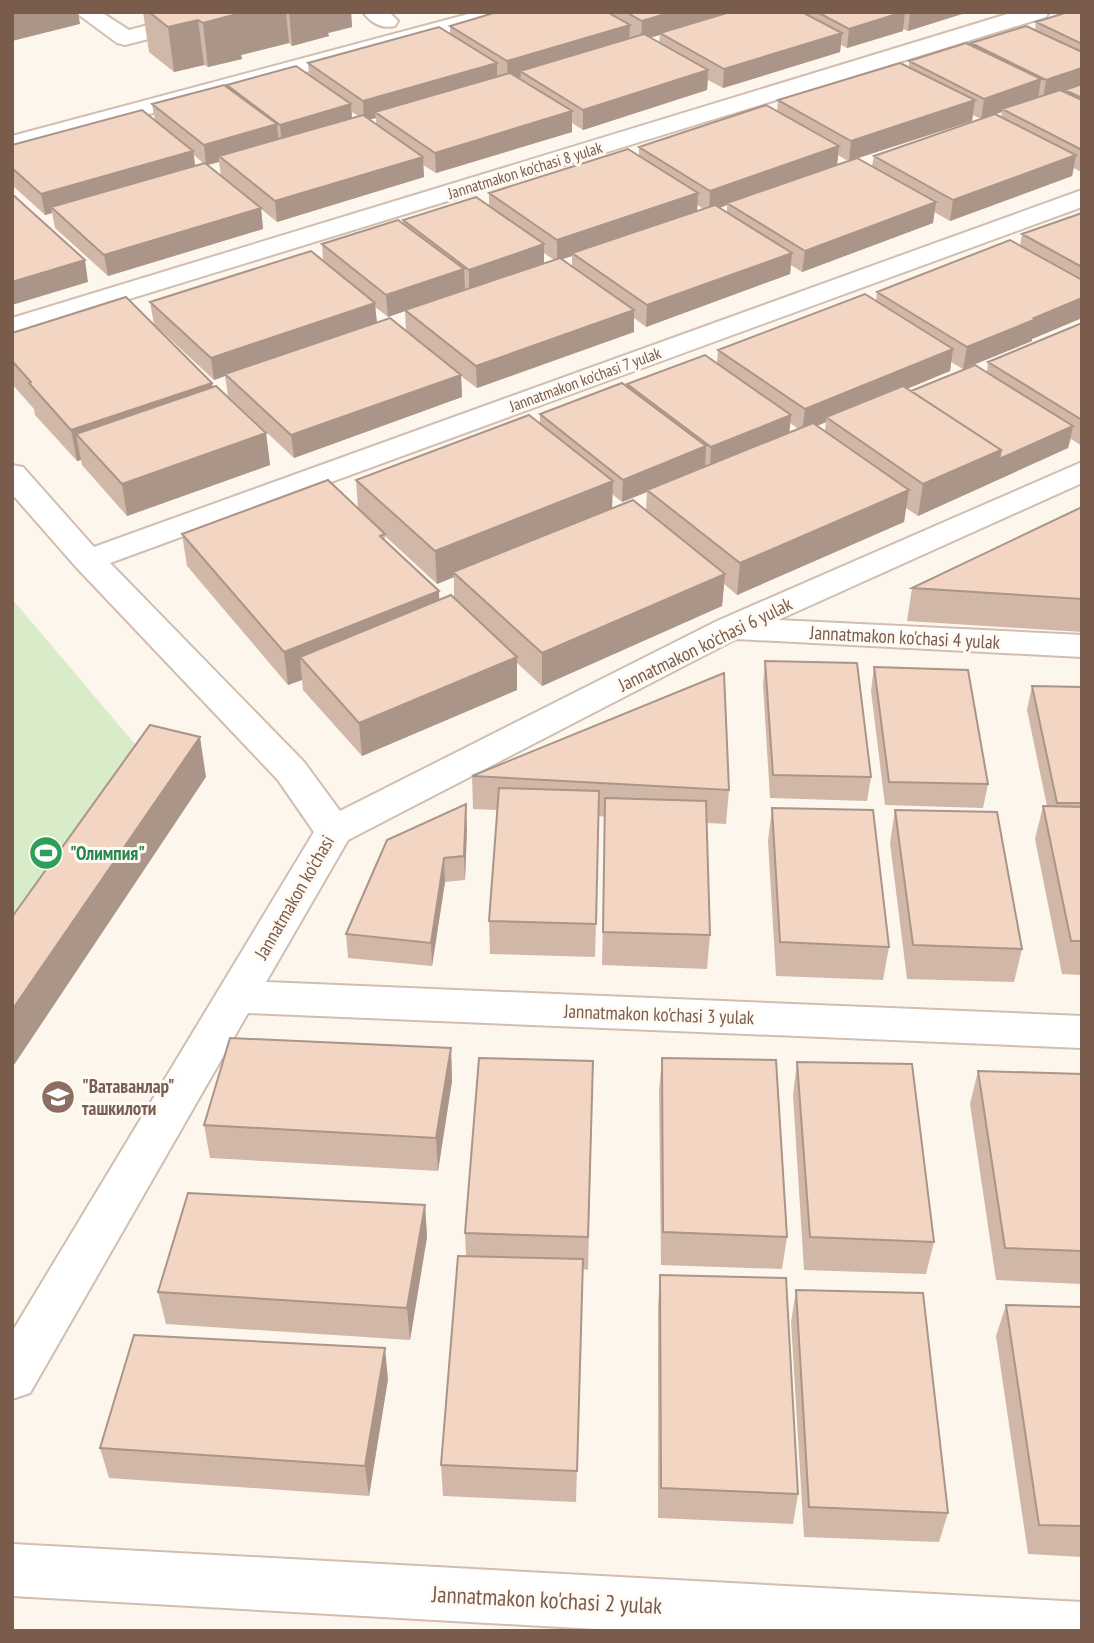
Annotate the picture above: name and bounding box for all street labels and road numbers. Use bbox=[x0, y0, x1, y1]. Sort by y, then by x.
street label: Jannatmakon ko'chasi 8 yulak bbox=[444, 137, 605, 203]
street label: Jannatmakon ko'chasi 7 yulak bbox=[506, 342, 664, 416]
street label: Jannatmakon ko'chasi 6 yulak bbox=[613, 591, 796, 697]
street label: Jannatmakon ko'chasi 4 yulak bbox=[808, 620, 1001, 654]
street label: Jannatmakon ko'chasi bbox=[248, 831, 339, 964]
street label: Jannatmakon ko'chasi 3 yulak bbox=[562, 999, 755, 1029]
street label: Jannatmakon ko'chasi 2 yulak bbox=[430, 1579, 663, 1620]

